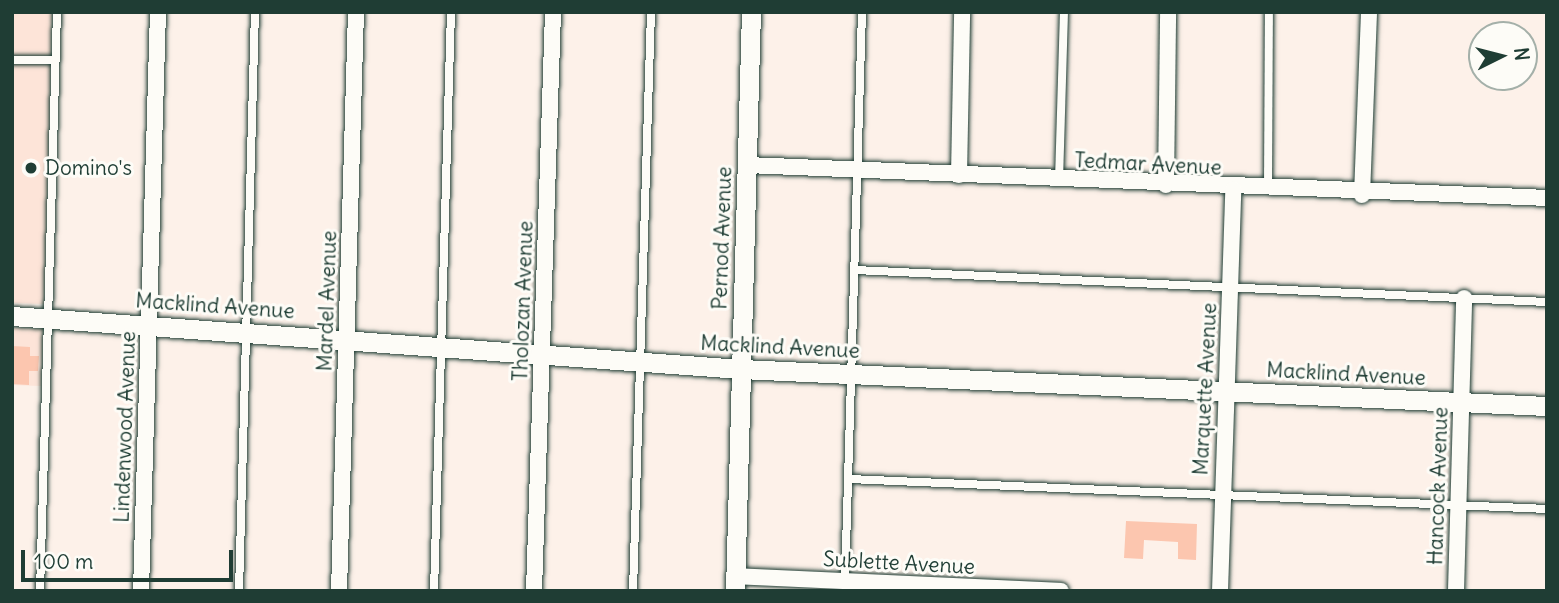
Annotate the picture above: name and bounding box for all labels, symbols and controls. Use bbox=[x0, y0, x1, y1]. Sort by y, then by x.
north arrow bbox=[1468, 21, 1538, 91]
text: N bbox=[1509, 46, 1535, 62]
street label: Tedmar Avenue bbox=[1074, 148, 1222, 180]
place label: Domino's bbox=[45, 155, 132, 181]
marker: Domino's bbox=[23, 160, 39, 176]
street label: Pernod Avenue bbox=[707, 166, 737, 310]
street label: Tholozan Avenue bbox=[508, 220, 538, 382]
street label: Mardel Avenue bbox=[312, 230, 342, 372]
street label: Macklind Avenue bbox=[135, 288, 295, 324]
street label: Marquette Avenue bbox=[1188, 302, 1222, 476]
street label: Macklind Avenue bbox=[700, 330, 860, 364]
street label: Lindenwood Avenue bbox=[109, 331, 141, 523]
street label: Macklind Avenue bbox=[1266, 357, 1426, 391]
street label: Hancock Avenue bbox=[1423, 406, 1453, 566]
scale bar bbox=[24, 536, 236, 580]
street label: Sublette Avenue bbox=[822, 546, 976, 580]
text: 100 m bbox=[34, 548, 93, 575]

